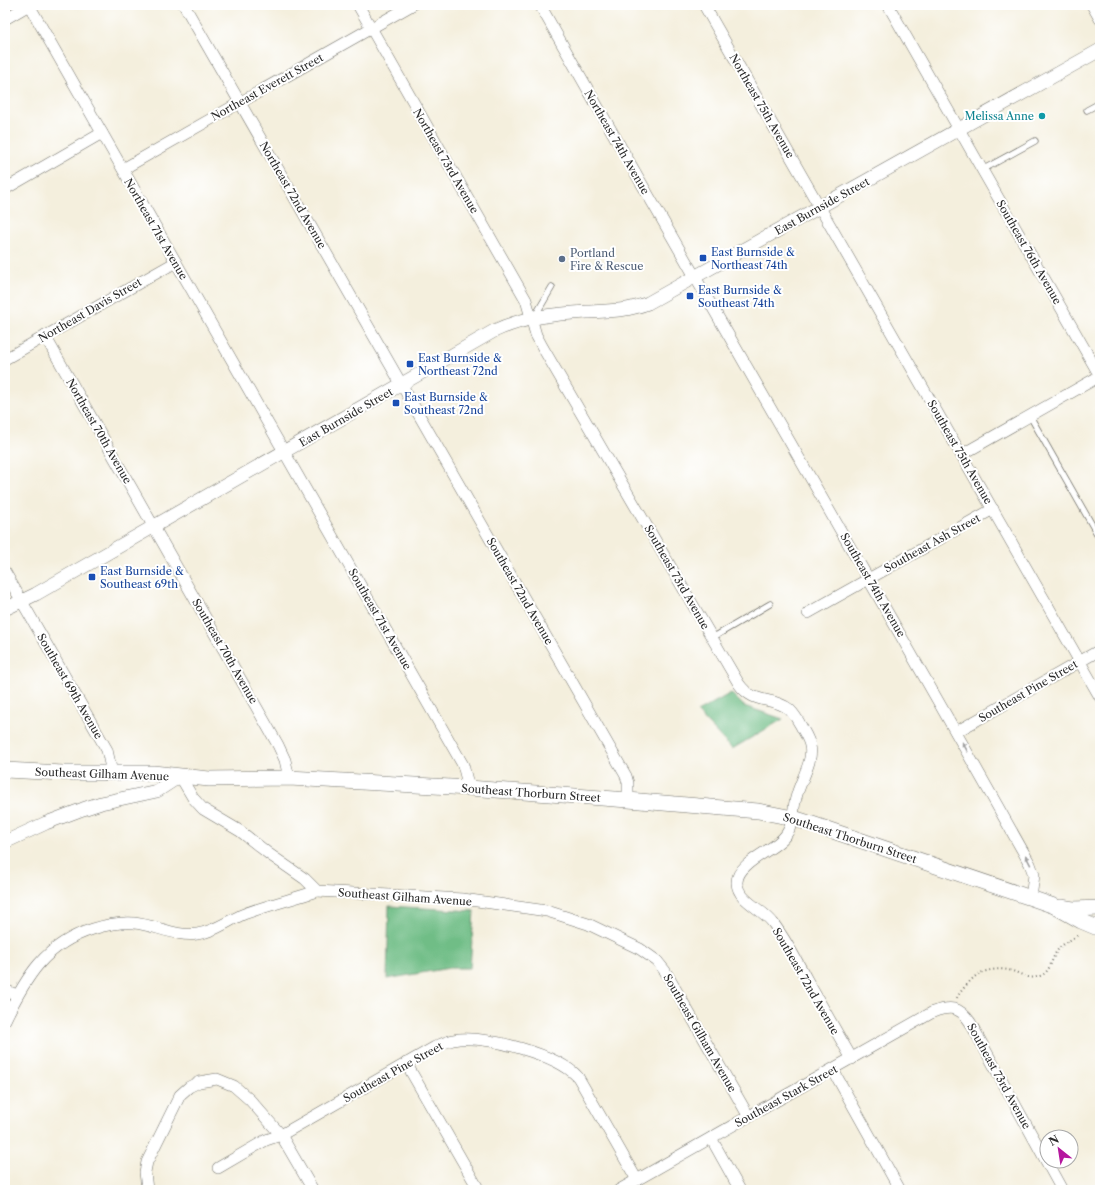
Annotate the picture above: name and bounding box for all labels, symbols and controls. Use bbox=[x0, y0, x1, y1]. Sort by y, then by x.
street label: Northeast Everett Street bbox=[208, 50, 326, 124]
street label: Northeast 75th Avenue bbox=[726, 51, 798, 161]
street label: Northeast 74th Avenue bbox=[581, 87, 653, 197]
street label: Northeast 73rd Avenue bbox=[410, 106, 482, 216]
place label: Melissa Anne bbox=[965, 109, 1034, 123]
marker: Melissa Anne bbox=[1037, 111, 1047, 121]
street label: Northeast 72nd Avenue bbox=[257, 139, 329, 251]
street label: East Burnside Street bbox=[772, 174, 872, 238]
street label: Northeast 71st Avenue bbox=[121, 176, 191, 282]
street label: Southeast 76th Avenue bbox=[993, 197, 1065, 307]
place label: East Burnside & Northeast 74th bbox=[711, 245, 795, 272]
place label: Portland Fire & Rescue bbox=[570, 246, 644, 273]
marker: East Burnside & Northeast 74th bbox=[698, 253, 708, 263]
marker: Portland Fire & Rescue bbox=[557, 254, 567, 264]
street label: Northeast Davis Street bbox=[36, 275, 144, 345]
place label: East Burnside & Southeast 74th bbox=[698, 283, 782, 310]
marker: East Burnside & Southeast 74th bbox=[685, 291, 695, 301]
place label: East Burnside & Northeast 72nd bbox=[418, 351, 502, 378]
marker: East Burnside & Northeast 72nd bbox=[405, 359, 415, 369]
street label: Northeast 70th Avenue bbox=[63, 376, 135, 486]
street label: East Burnside Street bbox=[297, 384, 396, 450]
place label: East Burnside & Southeast 72nd bbox=[404, 390, 488, 417]
street label: Southeast 75th Avenue bbox=[924, 397, 996, 507]
marker: East Burnside & Southeast 72nd bbox=[391, 398, 401, 408]
street label: Southeast Ash Street bbox=[881, 511, 983, 575]
street label: Southeast 73rd Avenue bbox=[641, 522, 713, 632]
street label: Southeast 74th Avenue bbox=[837, 530, 909, 640]
street label: Southeast 72nd Avenue bbox=[484, 535, 556, 647]
place label: East Burnside & Southeast 69th bbox=[100, 564, 184, 591]
street label: Southeast 71st Avenue bbox=[345, 566, 415, 672]
marker: East Burnside & Southeast 69th bbox=[87, 572, 97, 582]
street label: Southeast 70th Avenue bbox=[189, 596, 261, 706]
street label: Southeast 69th Avenue bbox=[34, 631, 106, 741]
street label: Southeast Pine Street bbox=[976, 657, 1080, 725]
one-way arrow bbox=[961, 741, 968, 753]
street label: Southeast Gilham Avenue bbox=[35, 765, 169, 783]
street label: Southeast Thorburn Street bbox=[461, 781, 601, 805]
street label: Southeast Thorburn Street bbox=[781, 810, 919, 866]
one-way arrow bbox=[1025, 855, 1031, 866]
street label: Southeast Gilham Avenue bbox=[337, 885, 473, 909]
street label: Southeast 72nd Avenue bbox=[770, 925, 842, 1037]
street label: Southeast Gilham Avenue bbox=[660, 971, 740, 1095]
street label: Southeast 73rd Avenue bbox=[964, 1021, 1034, 1131]
street label: Southeast Pine Street bbox=[341, 1039, 446, 1105]
street label: Southeast Stark Street bbox=[732, 1062, 840, 1130]
north arrow bbox=[1039, 1129, 1079, 1169]
text: N bbox=[1046, 1132, 1062, 1149]

